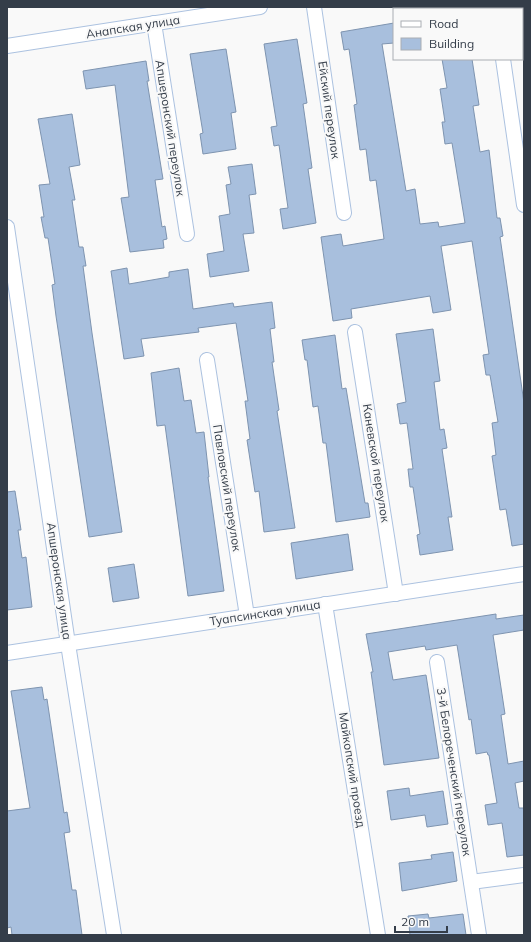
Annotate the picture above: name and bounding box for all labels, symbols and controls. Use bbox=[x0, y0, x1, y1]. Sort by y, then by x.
legend bbox=[393, 8, 523, 60]
street label: Анапская улица bbox=[85, 12, 181, 41]
text: Road bbox=[429, 16, 458, 31]
text: Building bbox=[429, 36, 474, 51]
street label: Апшеронский переулок bbox=[152, 59, 189, 198]
street label: Ейский переулок bbox=[315, 60, 344, 160]
street label: Каневской переулок bbox=[360, 403, 393, 524]
street label: Павловский переулок bbox=[210, 423, 245, 553]
street label: Апшеронская улица bbox=[44, 521, 75, 641]
street label: Туапсинская улица bbox=[208, 596, 321, 629]
street label: 3-й Белореченский переулок bbox=[434, 687, 475, 858]
street label: Майкопский проезд bbox=[336, 711, 369, 829]
scale bar bbox=[395, 908, 447, 934]
text: 20 m bbox=[401, 914, 429, 929]

